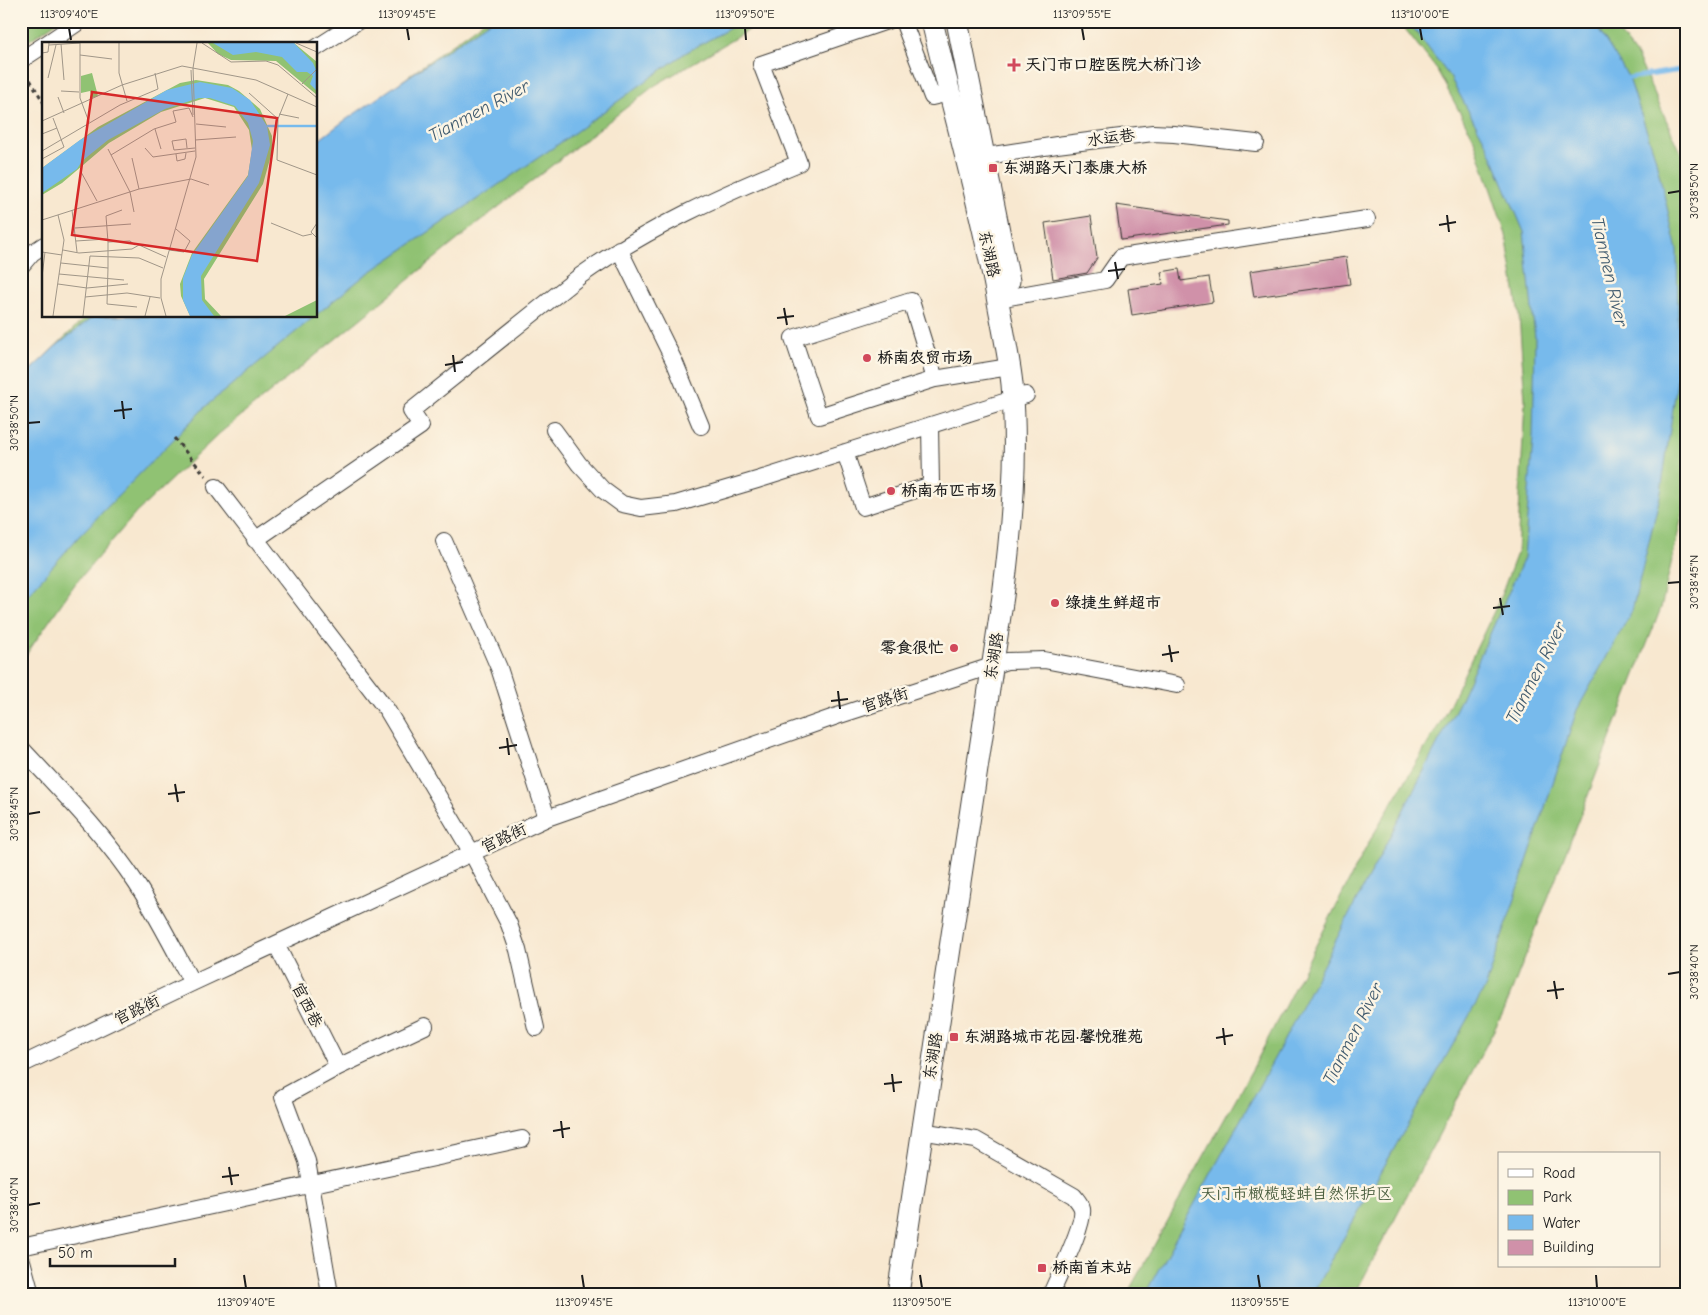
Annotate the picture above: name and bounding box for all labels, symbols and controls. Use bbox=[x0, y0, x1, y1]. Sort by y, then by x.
text: 113°09'40"E bbox=[40, 7, 98, 21]
text: 113°09'45"E bbox=[378, 7, 436, 21]
text: 113°09'50"E bbox=[716, 7, 774, 21]
text: 113°09'55"E bbox=[1053, 7, 1111, 21]
text: 113°10'00"E bbox=[1391, 7, 1449, 21]
inset map bbox=[42, 42, 318, 318]
place label: 天门市口腔医院大桥门诊 bbox=[1025, 56, 1202, 74]
marker: 天门市口腔医院大桥门诊 bbox=[1007, 58, 1021, 72]
water label: Tianmen River bbox=[425, 75, 534, 146]
street label: 水运巷 bbox=[1086, 126, 1136, 150]
place label: 东湖路天门泰康大桥 bbox=[1003, 159, 1147, 177]
marker: 东湖路天门泰康大桥 bbox=[987, 162, 999, 174]
text: 30°38'50"N bbox=[1687, 163, 1701, 219]
water label: Tianmen River bbox=[1586, 215, 1632, 329]
street label: 东湖路 bbox=[975, 229, 1003, 279]
place label: 桥南农贸市场 bbox=[877, 349, 973, 367]
marker: 桥南农贸市场 bbox=[861, 352, 873, 364]
text: 30°38'50"N bbox=[7, 395, 21, 451]
place label: 桥南布匹市场 bbox=[901, 482, 997, 500]
marker: 桥南布匹市场 bbox=[885, 485, 897, 497]
text: 30°38'45"N bbox=[1687, 555, 1701, 609]
place label: 绿捷生鲜超市 bbox=[1065, 594, 1161, 612]
marker: 绿捷生鲜超市 bbox=[1049, 597, 1061, 609]
water label: Tianmen River bbox=[1501, 618, 1571, 727]
street label: 东湖路 bbox=[981, 631, 1007, 681]
place label: 零食很忙 bbox=[880, 639, 944, 657]
marker: 零食很忙 bbox=[948, 642, 960, 654]
street label: 官路街 bbox=[859, 684, 911, 716]
text: 30°38'45"N bbox=[7, 787, 21, 841]
street label: 官路街 bbox=[478, 820, 530, 856]
text: 30°38'40"N bbox=[1687, 944, 1701, 1000]
water label: Tianmen River bbox=[1318, 979, 1388, 1088]
street label: 官西巷 bbox=[288, 980, 326, 1030]
street label: 官路街 bbox=[111, 991, 163, 1029]
place label: 东湖路城市花园·馨悦雅苑 bbox=[964, 1028, 1143, 1046]
street label: 东湖路 bbox=[920, 1031, 946, 1081]
marker: 东湖路城市花园·馨悦雅苑 bbox=[948, 1031, 960, 1043]
legend bbox=[1498, 1152, 1660, 1268]
text: Road bbox=[1543, 1164, 1575, 1182]
text: 30°38'40"N bbox=[7, 1177, 21, 1233]
park label: 天门市橄榄蛏蚌自然保护区 bbox=[1200, 1185, 1392, 1203]
text: Park bbox=[1543, 1188, 1572, 1206]
text: Water bbox=[1543, 1214, 1580, 1232]
scale bar bbox=[50, 1235, 175, 1267]
text: Building bbox=[1543, 1238, 1594, 1256]
text: 50 m bbox=[58, 1244, 93, 1262]
place label: 桥南首末站 bbox=[1052, 1259, 1132, 1277]
marker: 桥南首末站 bbox=[1036, 1262, 1048, 1274]
text: 113°09'40"E bbox=[217, 1295, 275, 1309]
text: 113°09'45"E bbox=[555, 1295, 613, 1309]
text: 113°09'50"E bbox=[893, 1295, 951, 1309]
text: 113°09'55"E bbox=[1231, 1295, 1289, 1309]
text: 113°10'00"E bbox=[1568, 1295, 1626, 1309]

